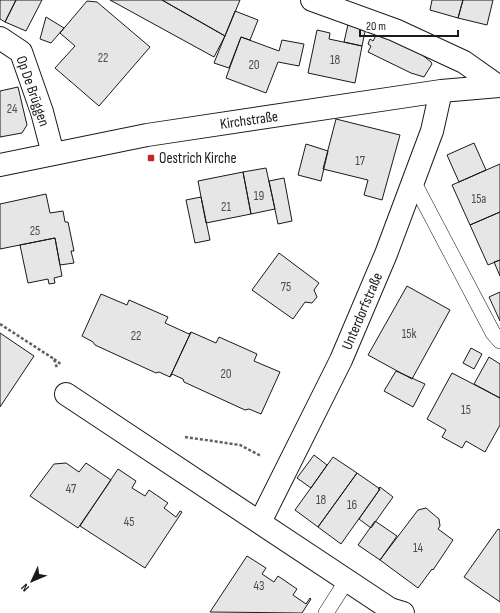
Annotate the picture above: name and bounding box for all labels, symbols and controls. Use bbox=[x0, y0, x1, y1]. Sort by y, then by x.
scale bar bbox=[360, 12, 458, 38]
text: 20 m bbox=[366, 19, 386, 34]
house number: 22 bbox=[98, 50, 108, 66]
house number: 18 bbox=[330, 52, 340, 68]
street label: Op De Brüggen bbox=[12, 53, 53, 129]
house number: 20 bbox=[248, 57, 260, 73]
house number: 24 bbox=[7, 101, 18, 117]
street label: Kirchstraße bbox=[219, 107, 279, 134]
place label: Oestrich Kirche bbox=[159, 149, 236, 168]
marker: Oestrich Kirche bbox=[146, 153, 156, 163]
house number: 17 bbox=[355, 153, 366, 169]
house number: 19 bbox=[254, 188, 264, 204]
house number: 15a bbox=[472, 191, 486, 207]
house number: 21 bbox=[221, 199, 231, 215]
house number: 25 bbox=[30, 223, 40, 239]
street label: Unterdorfstraße bbox=[338, 270, 387, 353]
house number: 75 bbox=[281, 279, 291, 295]
house number: 15k bbox=[402, 326, 416, 342]
house number: 22 bbox=[131, 328, 141, 344]
house number: 20 bbox=[220, 366, 232, 382]
house number: 15 bbox=[461, 402, 471, 418]
house number: 47 bbox=[66, 481, 77, 497]
house number: 18 bbox=[316, 492, 326, 508]
house number: 16 bbox=[347, 497, 357, 513]
house number: 45 bbox=[124, 514, 134, 530]
house number: 14 bbox=[413, 540, 424, 556]
north arrow bbox=[12, 561, 52, 601]
house number: 43 bbox=[254, 578, 264, 594]
text: N bbox=[18, 581, 32, 594]

